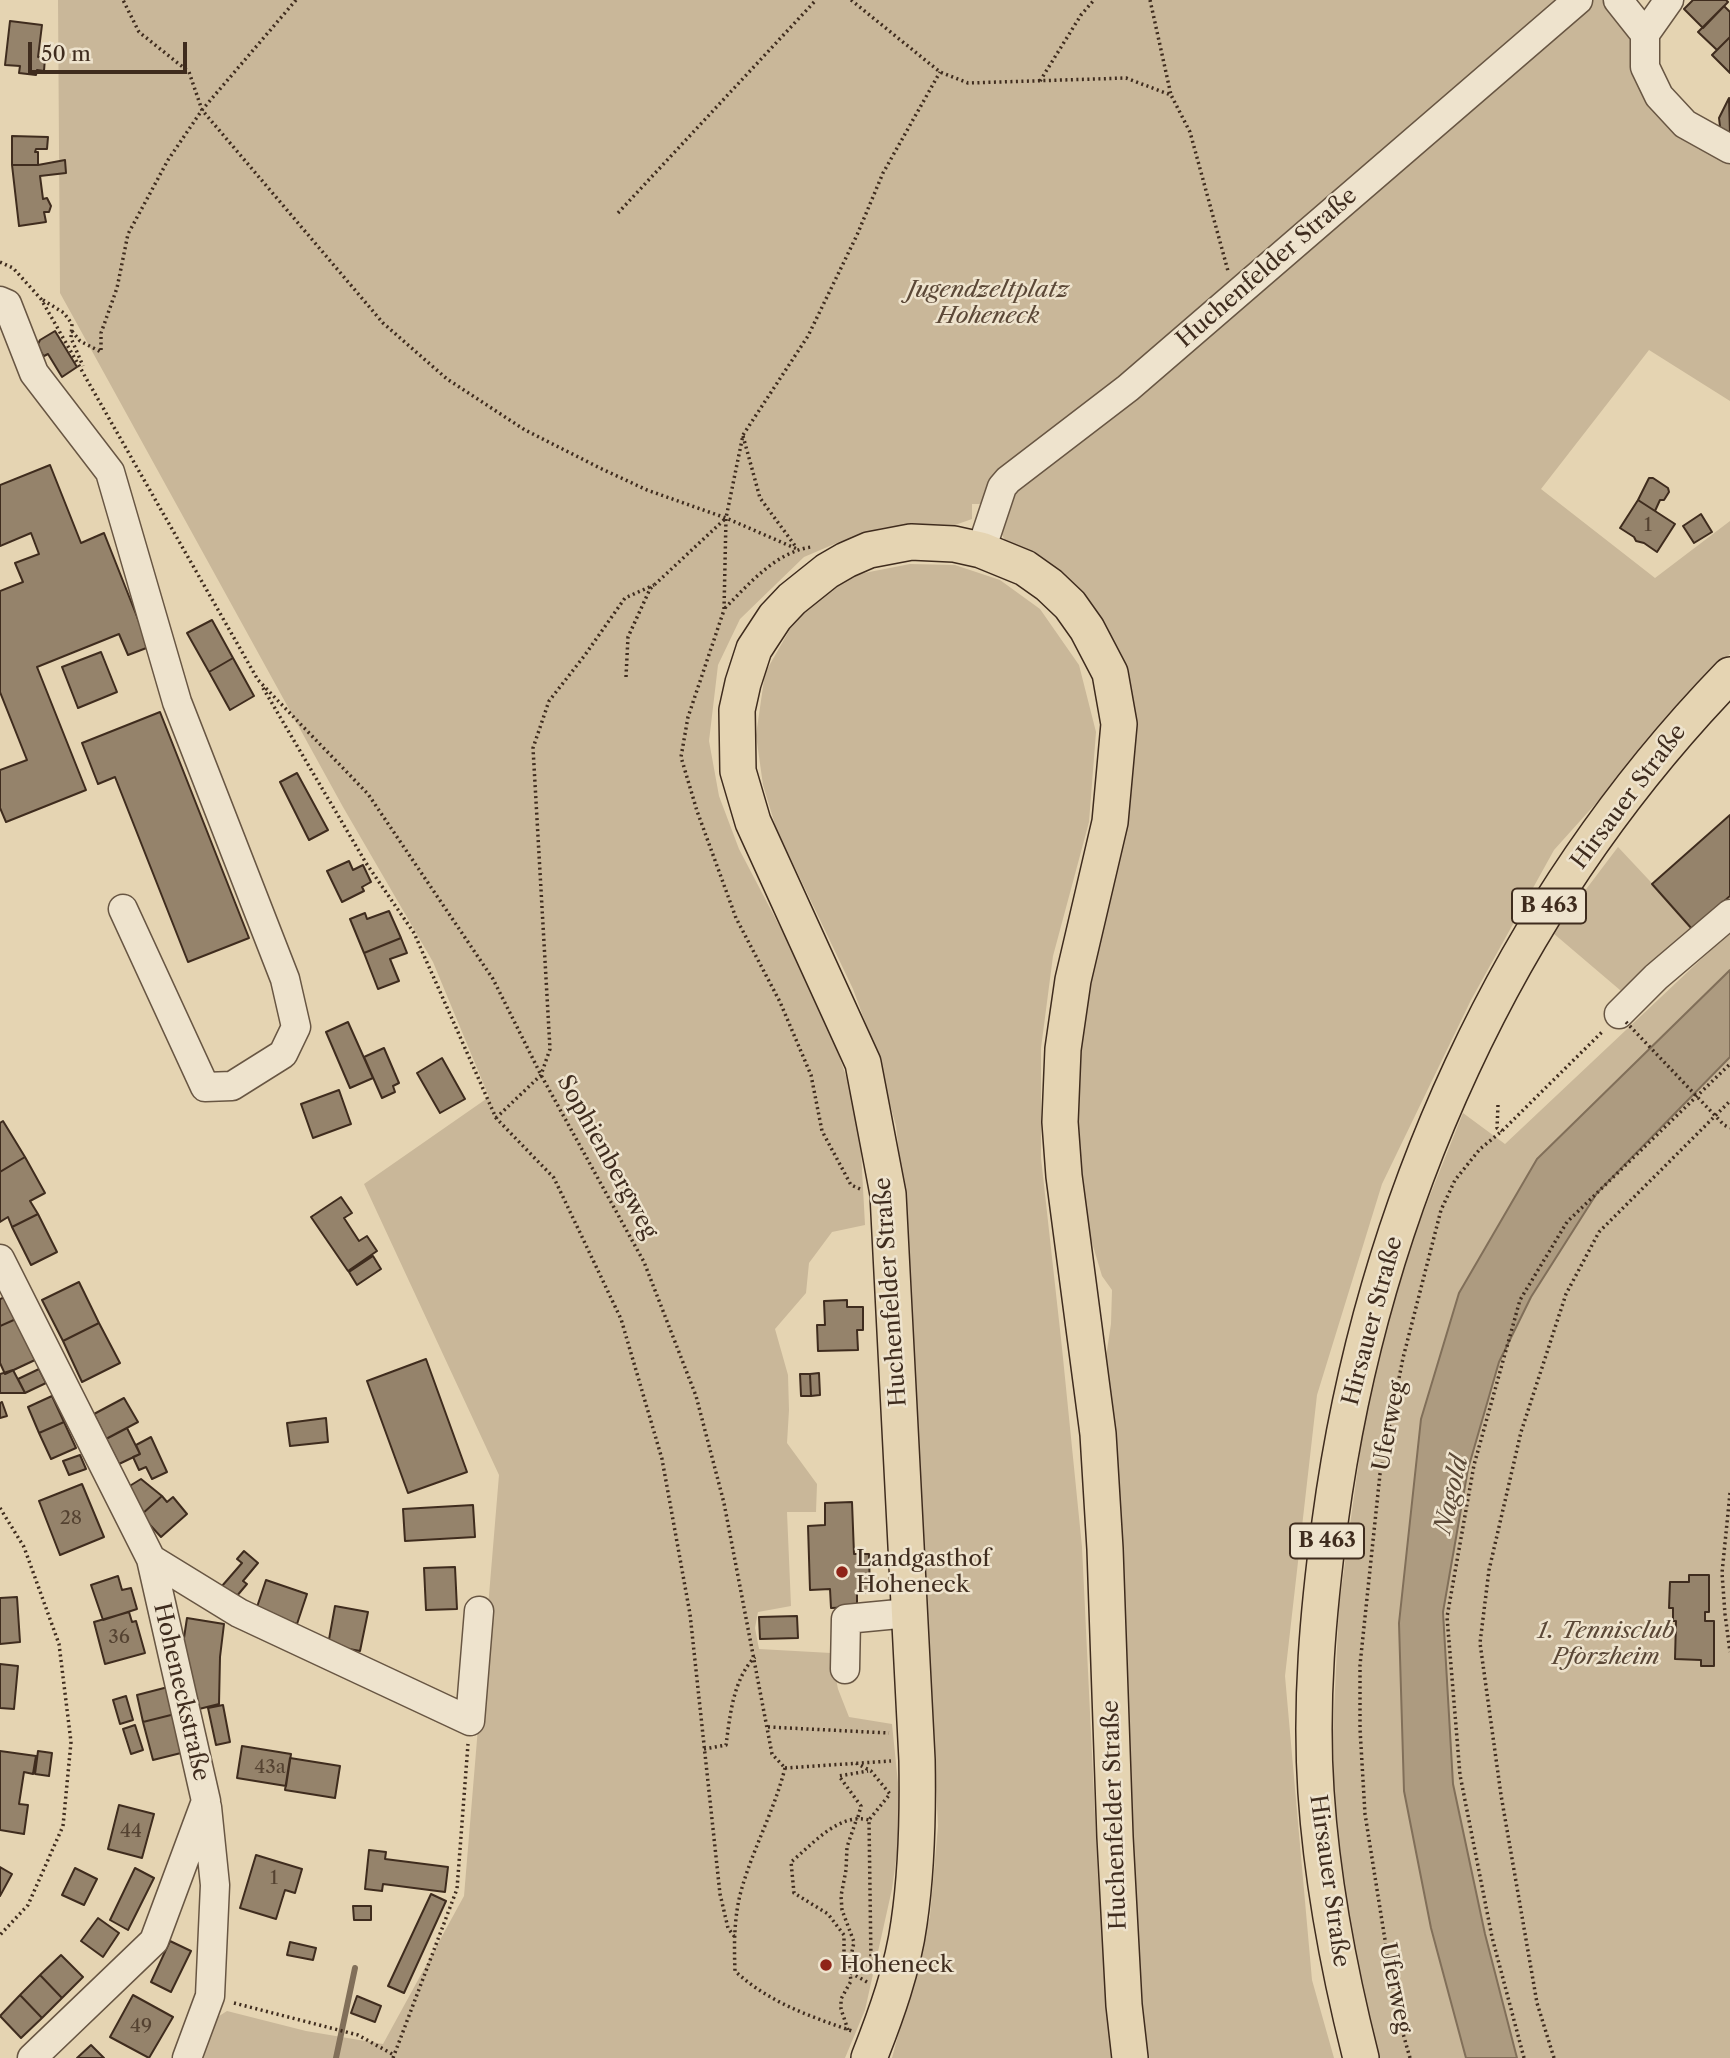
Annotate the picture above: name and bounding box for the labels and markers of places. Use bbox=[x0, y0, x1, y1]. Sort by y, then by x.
place label: Landgasthof Hoheneck bbox=[856, 1545, 990, 1599]
marker: Landgasthof Hoheneck bbox=[834, 1564, 850, 1580]
place label: Hoheneck bbox=[840, 1951, 953, 1979]
marker: Hoheneck bbox=[818, 1957, 834, 1973]

